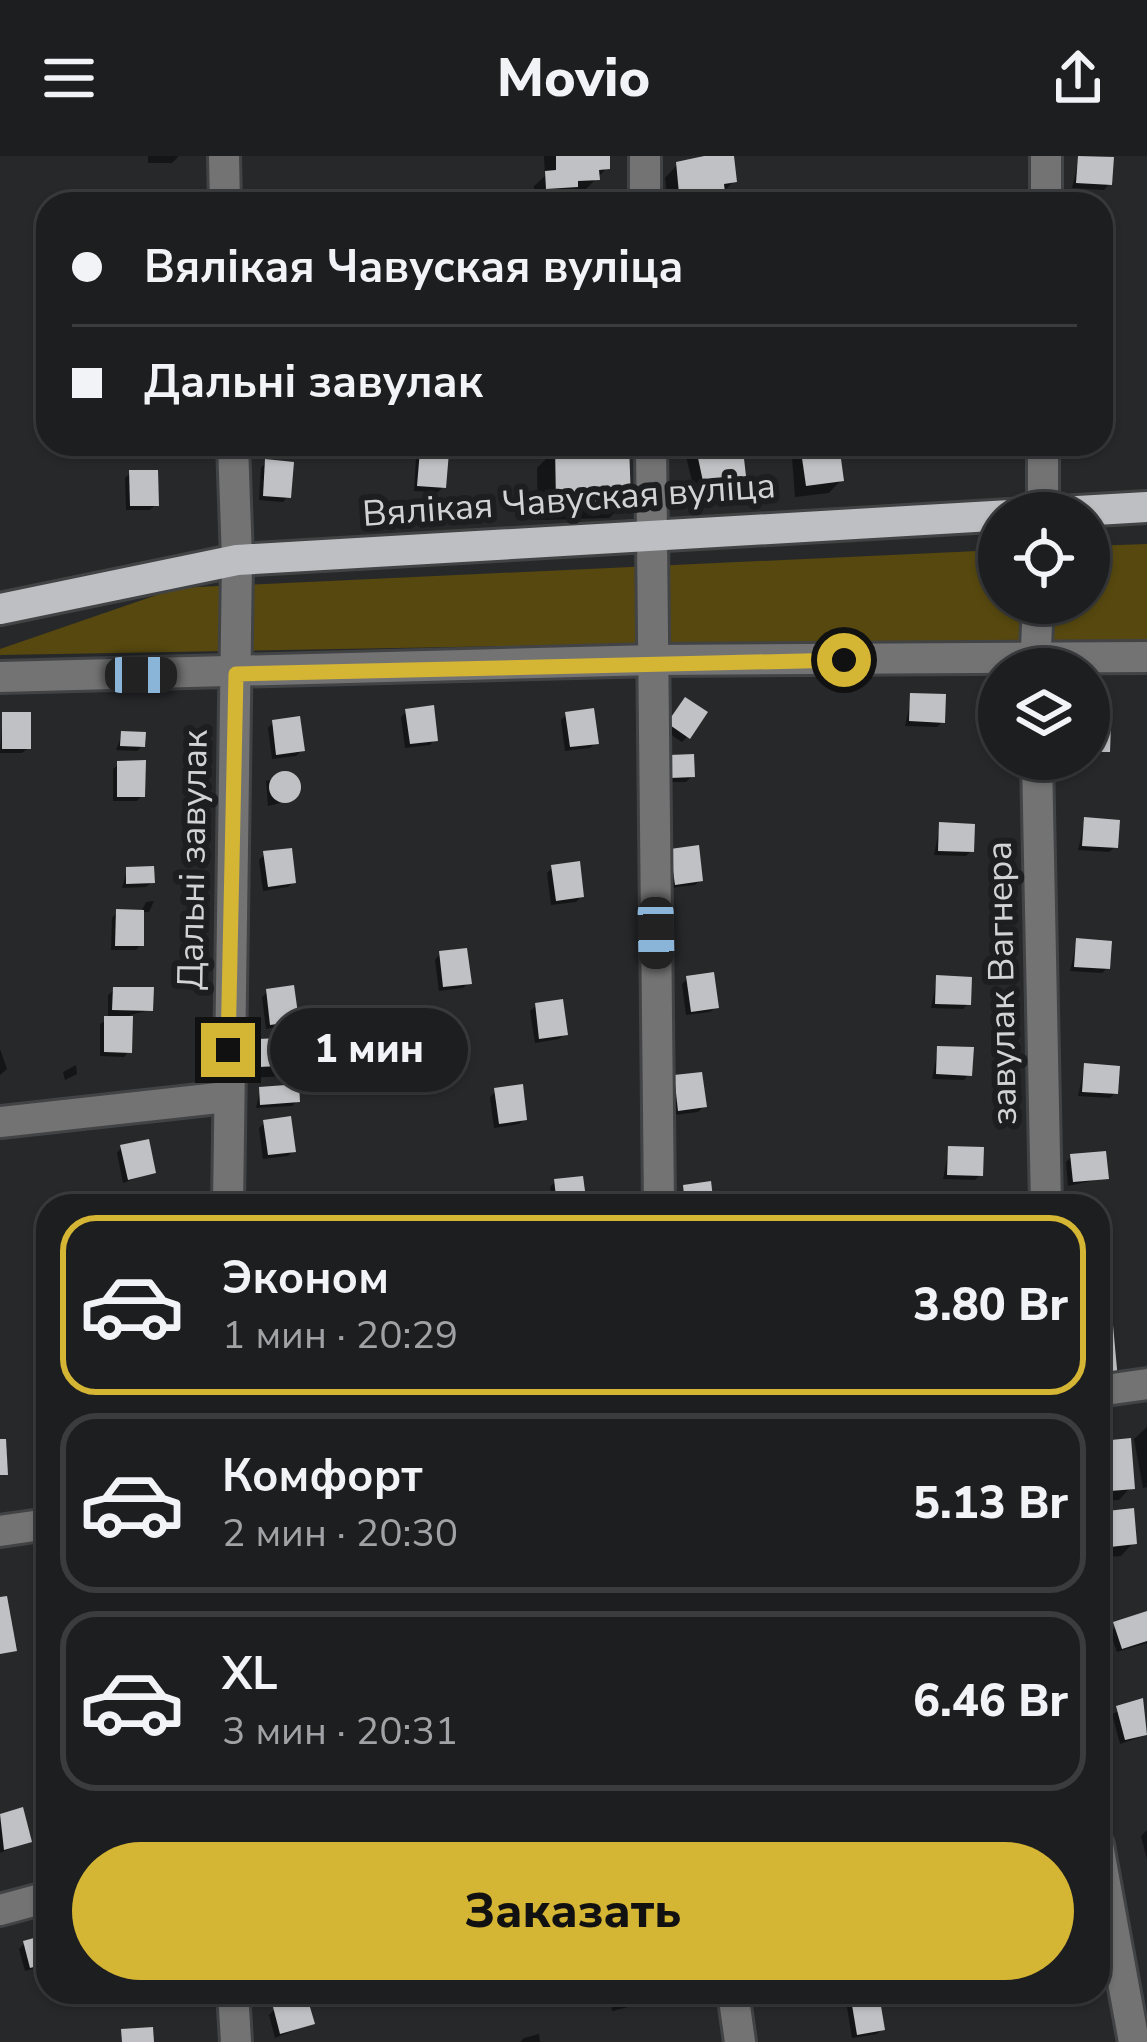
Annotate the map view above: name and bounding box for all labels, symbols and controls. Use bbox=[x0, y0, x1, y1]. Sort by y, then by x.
text: Movio bbox=[497, 41, 650, 115]
icon: menu bbox=[36, 45, 102, 111]
icon: share bbox=[1045, 45, 1111, 111]
text: Вялікая Чавуская вуліца bbox=[144, 237, 684, 298]
text: Дальні завулак bbox=[144, 352, 483, 413]
street label: Вялікая Чавуская вуліца bbox=[361, 461, 777, 539]
map controls bbox=[978, 492, 1110, 780]
button: locate bbox=[978, 492, 1110, 624]
route start bbox=[817, 633, 871, 687]
button: layers bbox=[978, 648, 1110, 780]
car bbox=[105, 657, 177, 693]
street label: Дальні завулак bbox=[166, 729, 220, 991]
street label: завулак Вагнера bbox=[975, 841, 1029, 1125]
car bbox=[637, 897, 675, 969]
callout: 1 мин bbox=[270, 1008, 468, 1092]
route end bbox=[201, 1023, 255, 1077]
text: 1 мин bbox=[314, 1023, 424, 1076]
text: Эконом bbox=[222, 1248, 389, 1309]
icon: car bbox=[78, 1251, 186, 1359]
text: 3.80 Br bbox=[913, 1275, 1068, 1336]
text: 1 мин · 20:29 bbox=[222, 1309, 458, 1362]
text: Комфорт bbox=[222, 1446, 423, 1507]
icon: car bbox=[78, 1449, 186, 1557]
text: 5.13 Br bbox=[913, 1473, 1068, 1534]
text: 2 мин · 20:30 bbox=[222, 1507, 458, 1560]
text: XL bbox=[222, 1644, 278, 1705]
icon: car bbox=[78, 1647, 186, 1755]
text: 6.46 Br bbox=[913, 1671, 1068, 1732]
text: 3 мин · 20:31 bbox=[222, 1705, 458, 1758]
button: Заказать bbox=[72, 1842, 1074, 1980]

